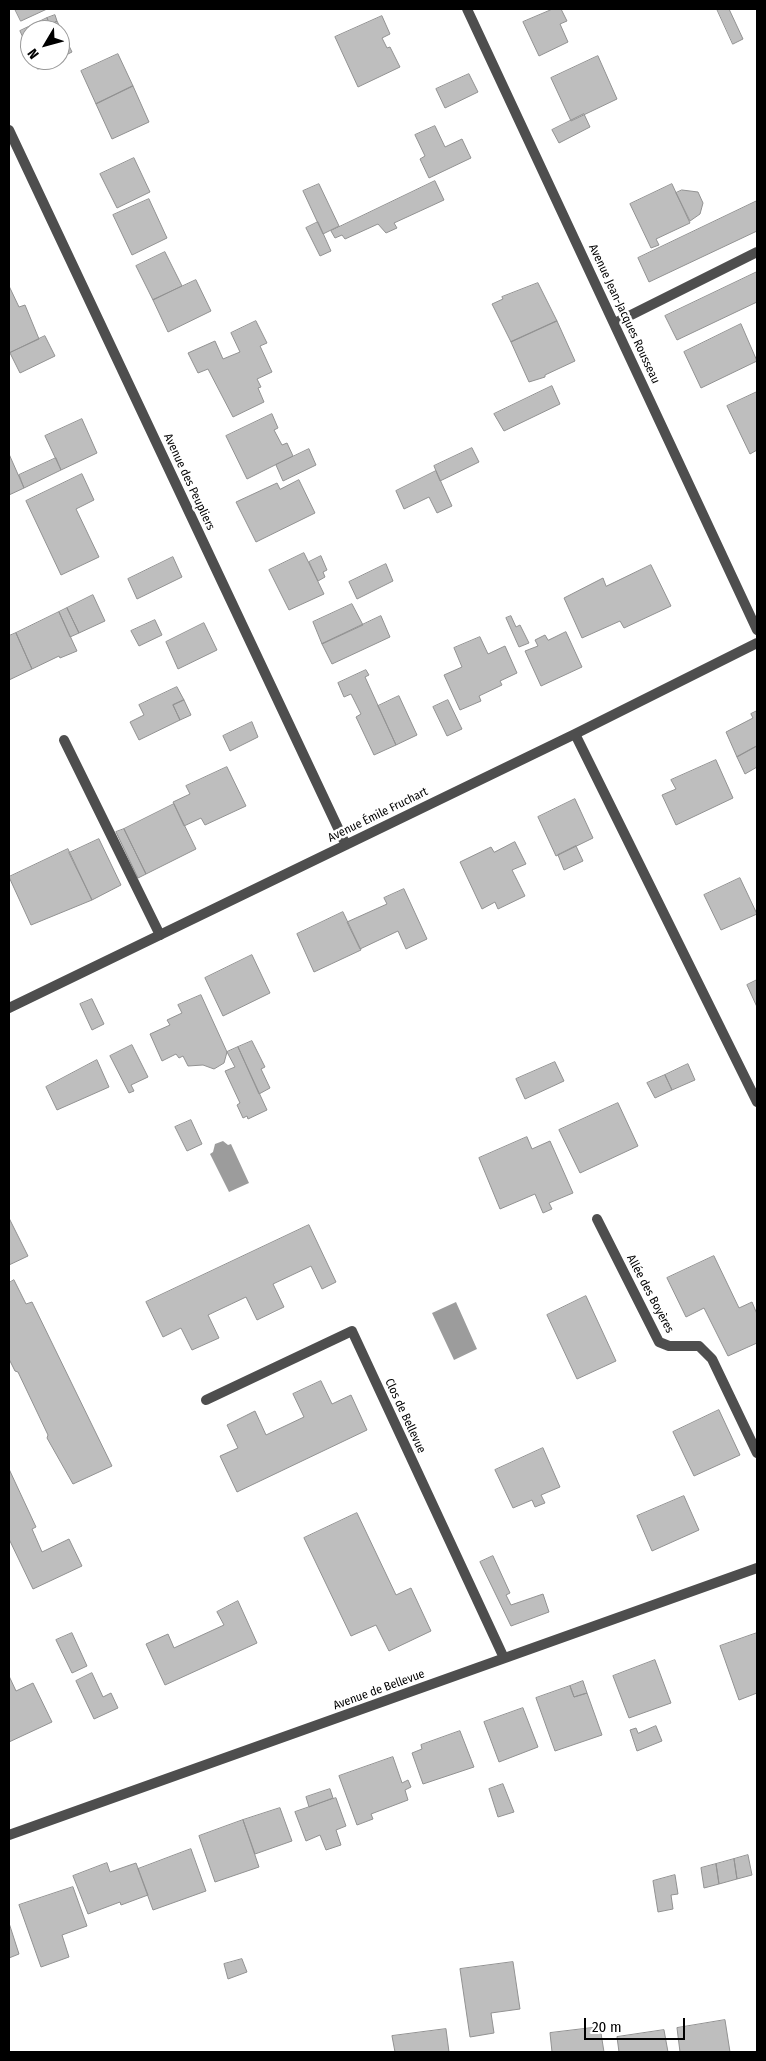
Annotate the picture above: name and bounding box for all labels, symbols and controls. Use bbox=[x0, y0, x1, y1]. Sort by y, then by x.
north arrow bbox=[20, 20, 70, 70]
text: N bbox=[24, 45, 43, 62]
street label: Avenue Jean-Jacques Rousseau bbox=[585, 242, 663, 386]
street label: Avenue des Peupliers bbox=[160, 431, 218, 533]
street label: Avenue Émile Fruchart bbox=[326, 785, 430, 845]
street label: Allée des Boyères bbox=[623, 1252, 677, 1336]
street label: Clos de Bellevue bbox=[381, 1376, 429, 1456]
street label: Avenue de Bellevue bbox=[331, 1667, 427, 1713]
scale bar bbox=[586, 2008, 687, 2040]
text: 20 m bbox=[592, 2018, 622, 2036]

